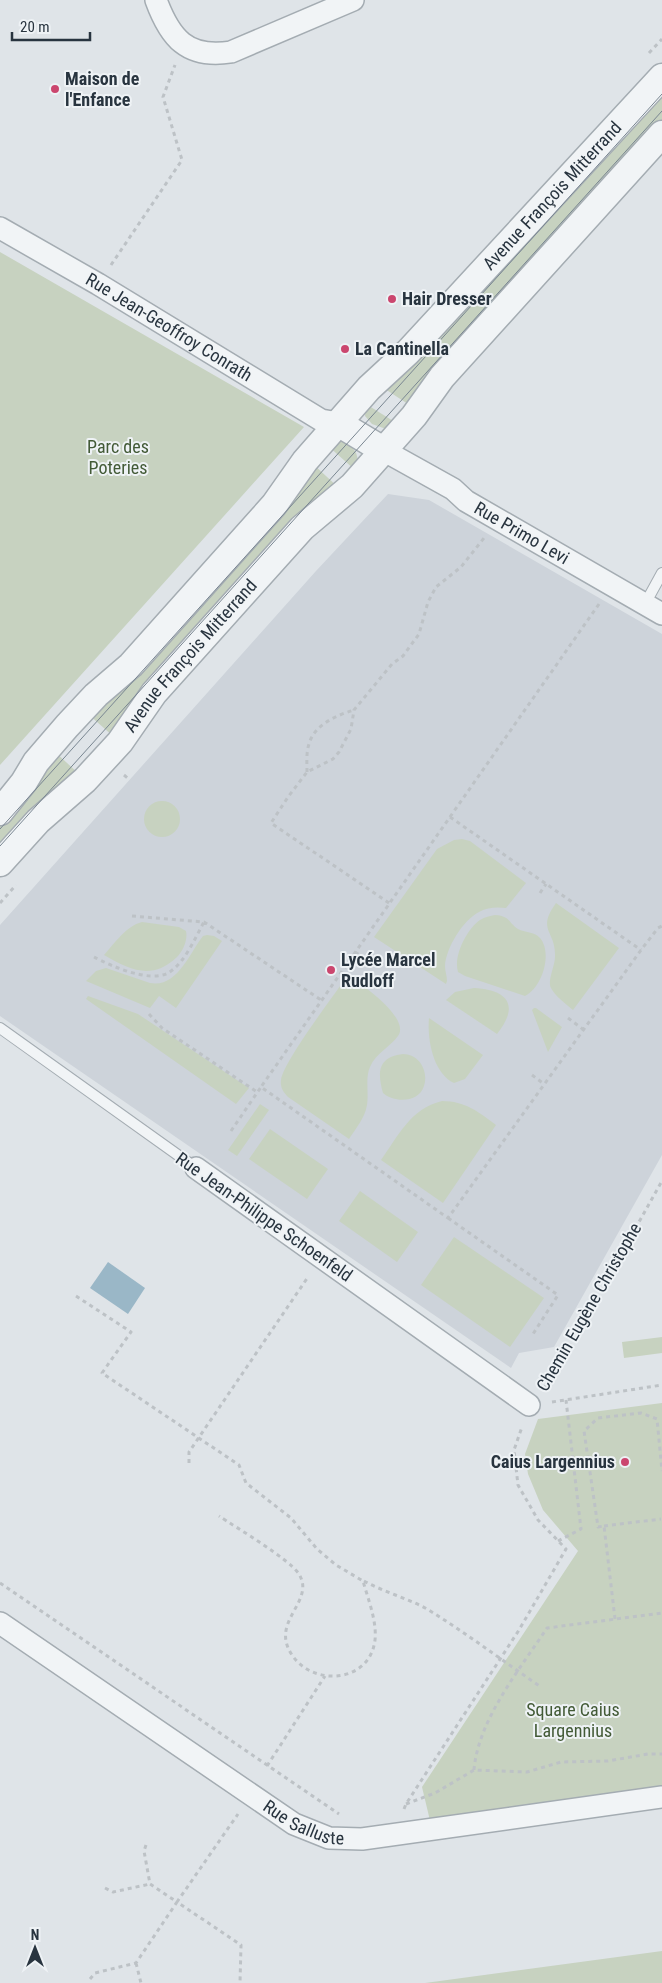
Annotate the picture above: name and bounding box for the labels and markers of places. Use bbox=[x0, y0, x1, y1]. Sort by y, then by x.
place label: Maison de l'Enfance bbox=[65, 68, 140, 110]
marker: Maison de l'Enfance bbox=[49, 83, 61, 95]
place label: Hair Dresser bbox=[402, 288, 492, 309]
marker: Hair Dresser bbox=[386, 293, 398, 305]
place label: La Cantinella bbox=[355, 338, 449, 359]
marker: La Cantinella bbox=[339, 343, 351, 355]
place label: Lycée Marcel Rudloff bbox=[341, 949, 435, 991]
marker: Lycée Marcel Rudloff bbox=[325, 964, 337, 976]
place label: Caius Largennius bbox=[491, 1451, 615, 1472]
marker: Caius Largennius bbox=[619, 1456, 631, 1468]

